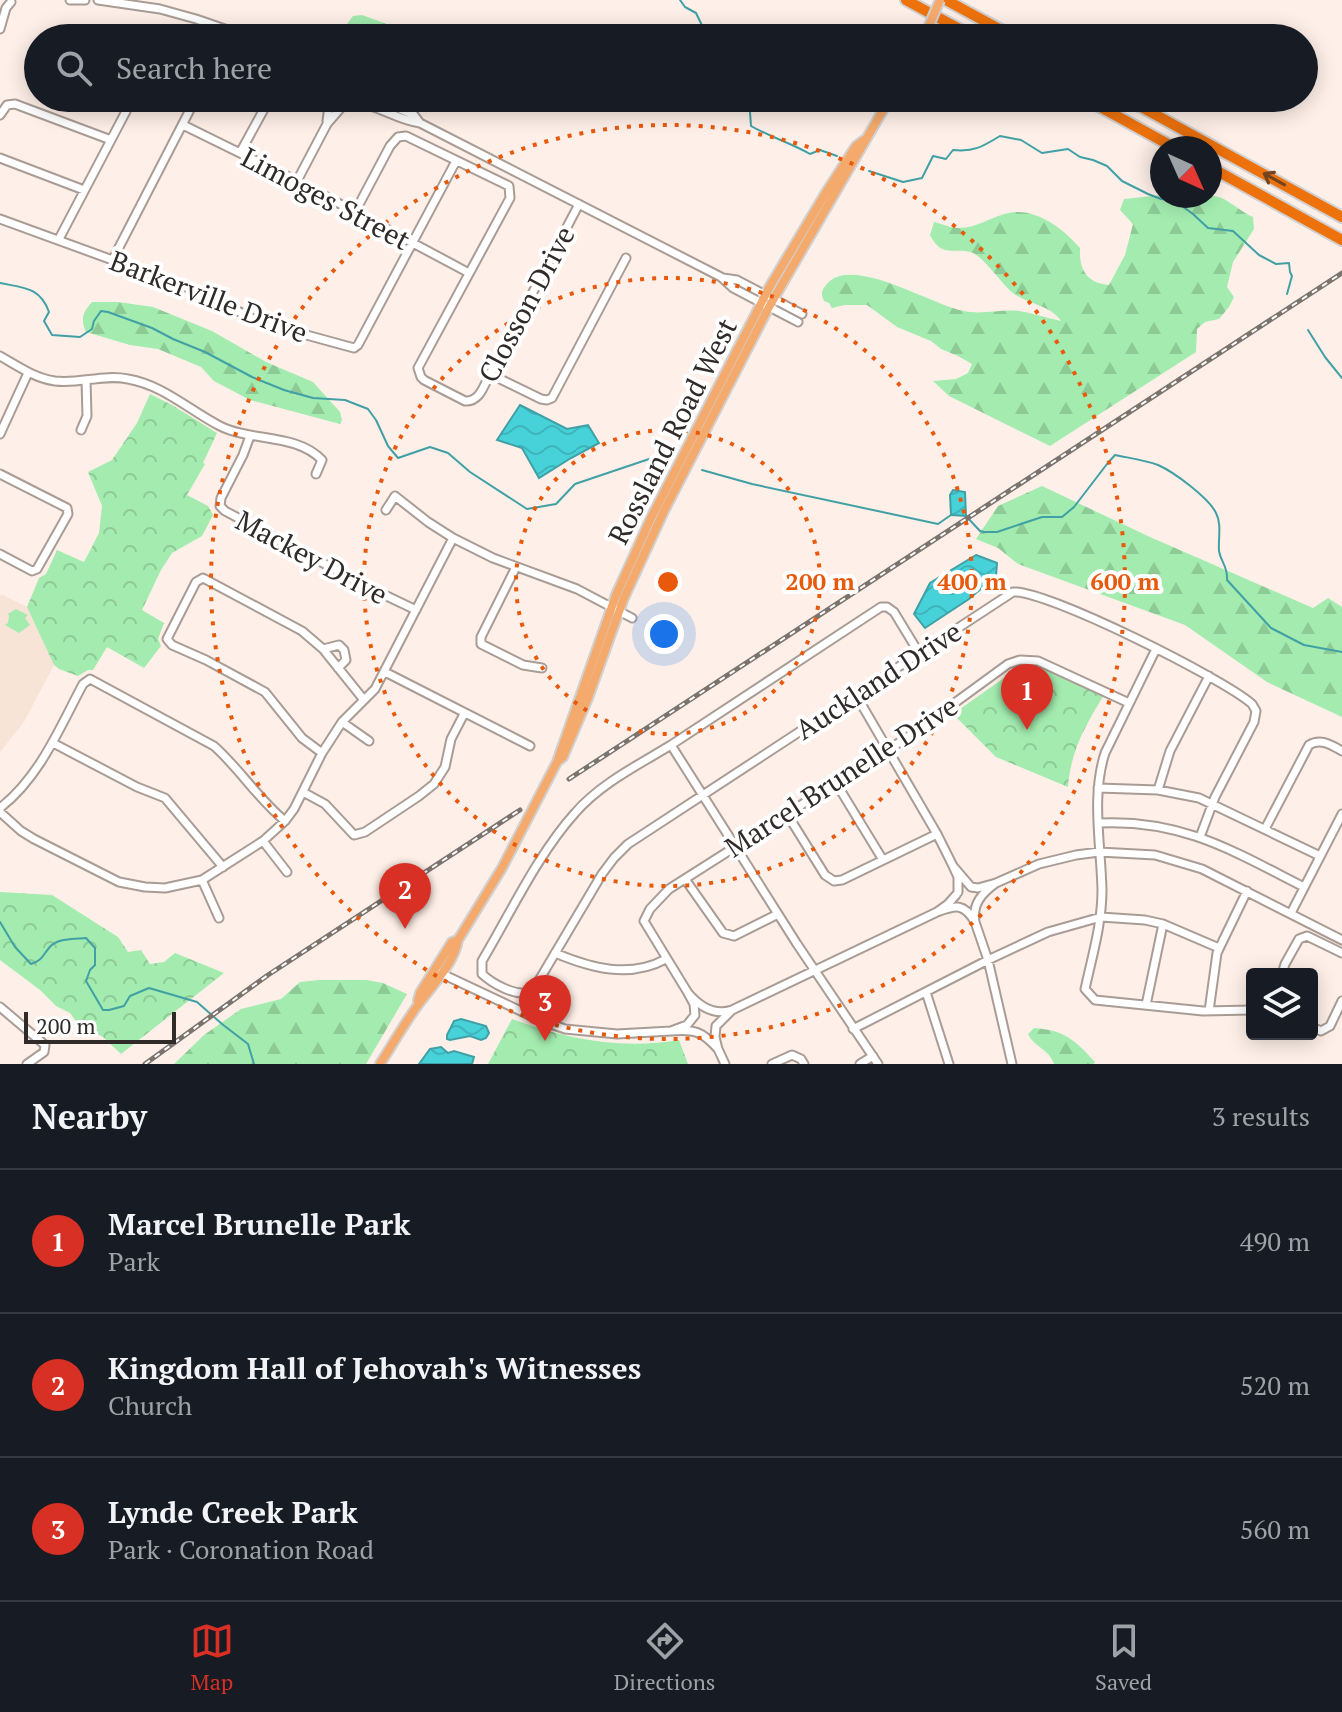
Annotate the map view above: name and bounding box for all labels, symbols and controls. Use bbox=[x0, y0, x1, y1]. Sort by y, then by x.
search box bbox=[24, 24, 1318, 112]
icon: search bbox=[52, 46, 96, 90]
text: Search here bbox=[116, 48, 272, 88]
north arrow bbox=[1150, 136, 1222, 208]
street label: Limoges Street bbox=[235, 138, 417, 258]
one-way arrow bbox=[1262, 171, 1286, 186]
street label: Closson Drive bbox=[469, 219, 583, 389]
street label: Barkerville Drive bbox=[105, 241, 313, 351]
street label: Rossland Road West bbox=[599, 311, 745, 550]
street label: Mackey Drive bbox=[230, 501, 394, 613]
text: 200 m bbox=[785, 565, 855, 597]
text: 400 m bbox=[937, 565, 1007, 597]
text: 600 m bbox=[1090, 565, 1160, 597]
centre of rings bbox=[654, 568, 682, 596]
street label: Auckland Drive bbox=[788, 612, 968, 748]
your location bbox=[644, 614, 684, 654]
pin: 1 bbox=[1001, 664, 1053, 730]
street label: Marcel Brunelle Drive bbox=[718, 687, 964, 865]
pin: 2 bbox=[379, 863, 431, 929]
map controls bbox=[1246, 968, 1318, 1040]
button: layers bbox=[1246, 968, 1318, 1040]
pin: 3 bbox=[519, 975, 571, 1041]
scale bar bbox=[24, 1008, 176, 1044]
text: 200 m bbox=[36, 1011, 96, 1040]
text: Nearby bbox=[32, 1094, 147, 1139]
text: 3 results bbox=[1212, 1099, 1310, 1133]
text: Marcel Brunelle Park bbox=[108, 1204, 411, 1244]
text: 1 bbox=[51, 1224, 65, 1258]
text: 490 m bbox=[1240, 1224, 1310, 1258]
text: Park bbox=[108, 1244, 160, 1278]
text: Kingdom Hall of Jehovah's Witnesses bbox=[108, 1348, 641, 1388]
text: 2 bbox=[51, 1368, 65, 1402]
text: 520 m bbox=[1240, 1368, 1310, 1402]
text: Church bbox=[108, 1388, 192, 1422]
text: Lynde Creek Park bbox=[108, 1492, 358, 1532]
text: 3 bbox=[51, 1512, 65, 1546]
text: 560 m bbox=[1240, 1512, 1310, 1546]
text: Park · Coronation Road bbox=[108, 1532, 374, 1566]
tab: Map bbox=[190, 1619, 234, 1696]
tab: Directions bbox=[614, 1619, 715, 1696]
tab: Saved bbox=[1095, 1619, 1152, 1696]

